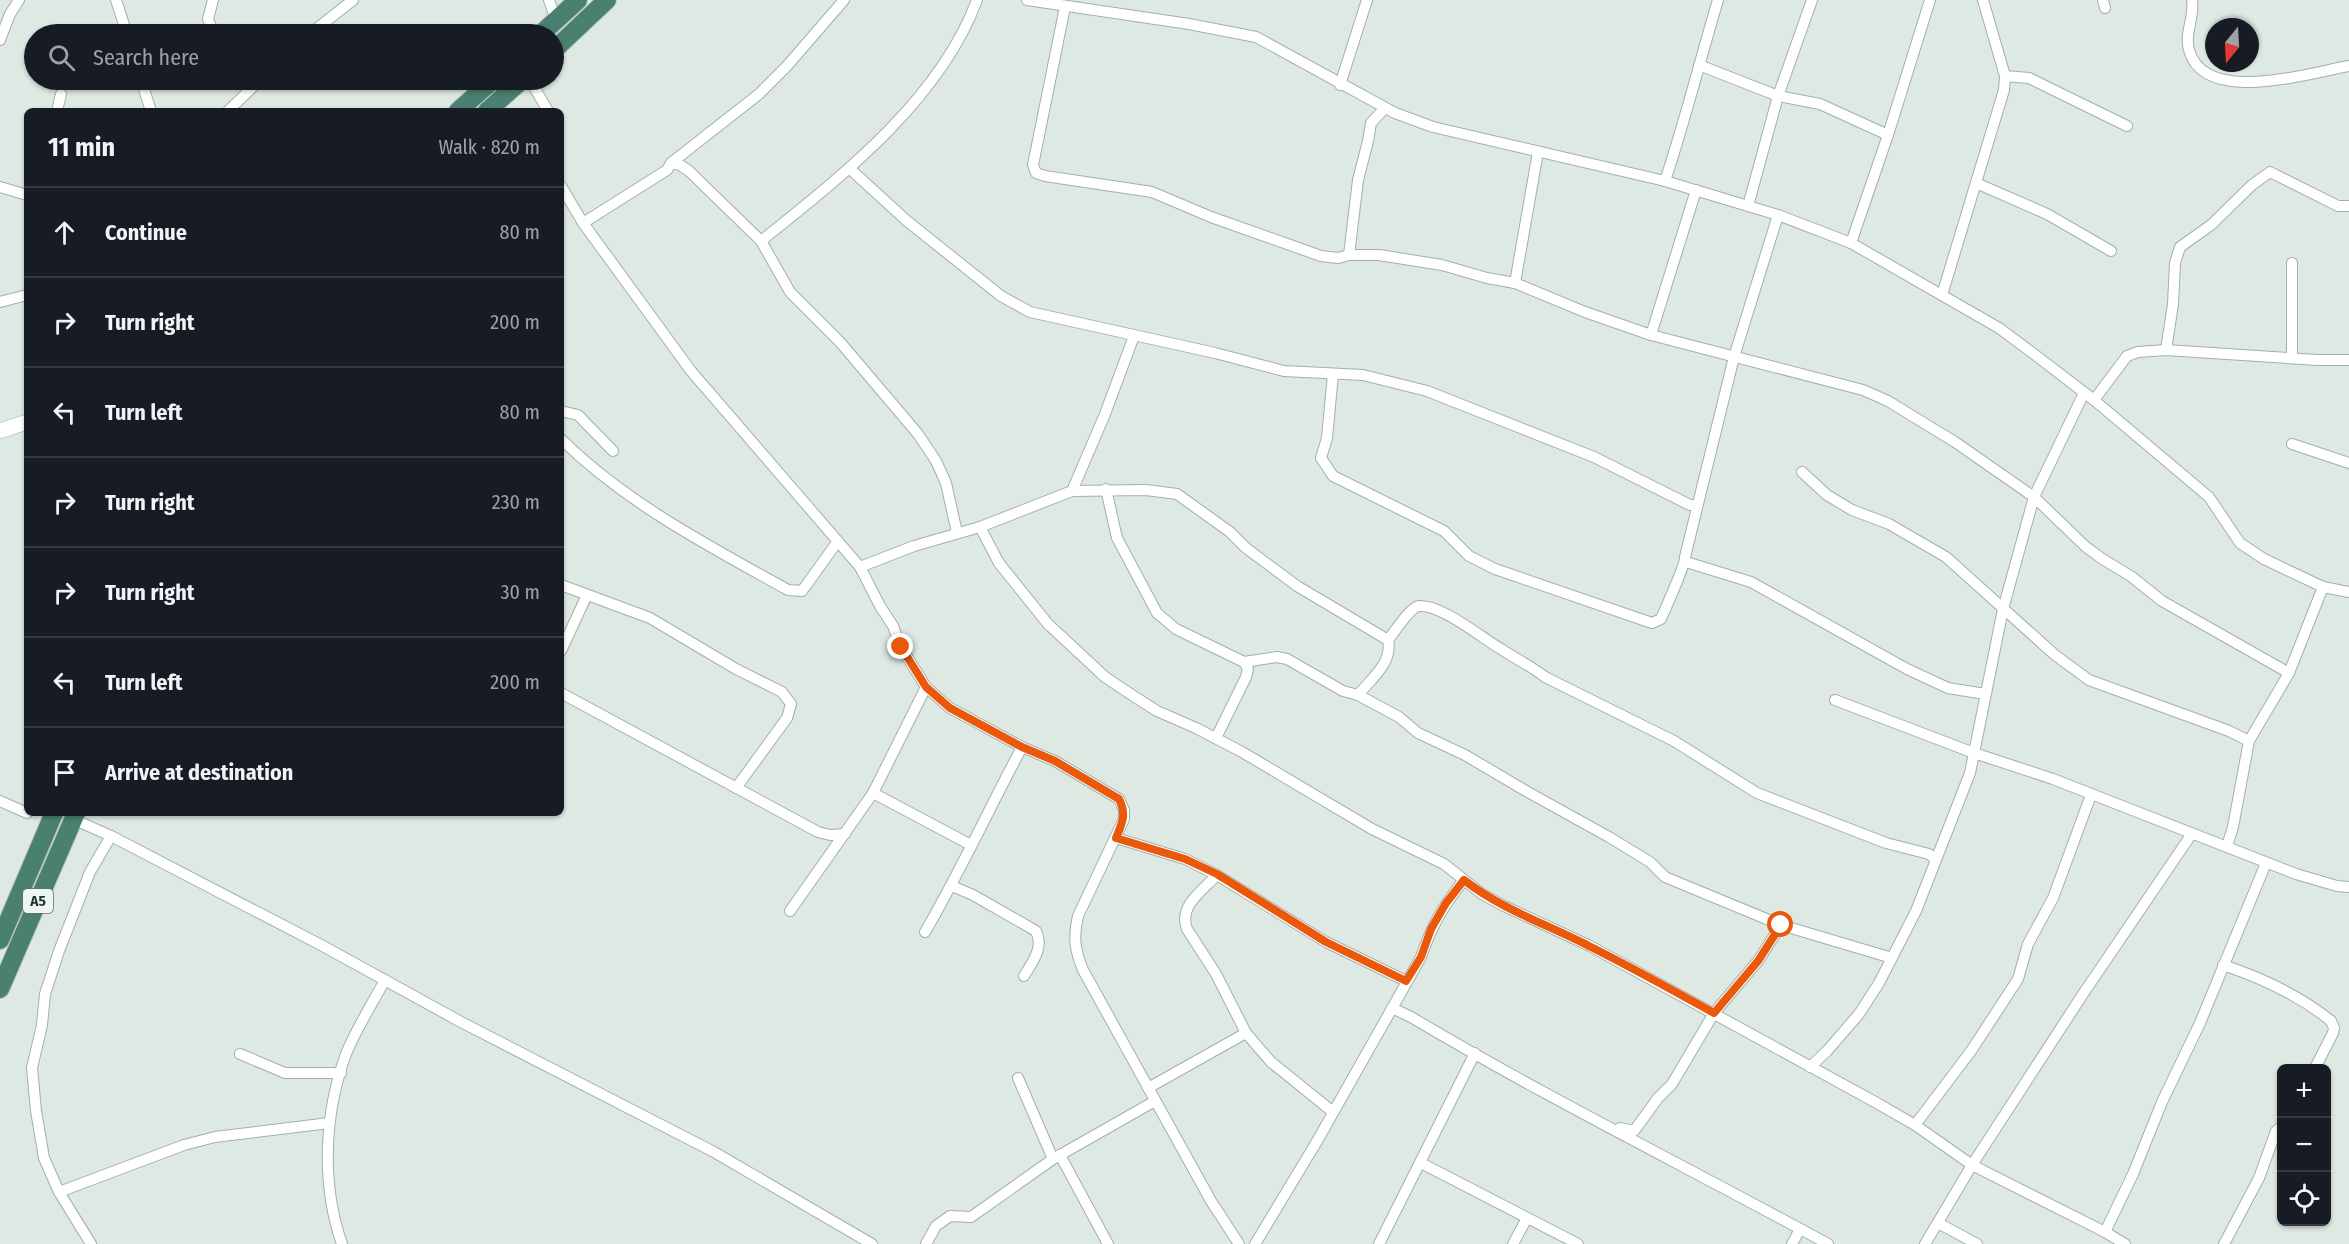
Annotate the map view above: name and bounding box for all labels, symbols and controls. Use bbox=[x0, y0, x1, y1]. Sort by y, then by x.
north arrow bbox=[2205, 18, 2259, 72]
search box bbox=[24, 24, 564, 90]
icon: search bbox=[45, 41, 78, 74]
text: Search here bbox=[93, 44, 199, 71]
text: 11 min bbox=[48, 132, 115, 163]
text: Walk · 820 m bbox=[439, 135, 540, 159]
icon: ahead bbox=[48, 216, 81, 249]
text: Continue bbox=[105, 219, 187, 246]
text: 80 m bbox=[500, 220, 540, 244]
icon: right bbox=[48, 306, 81, 339]
text: Turn right bbox=[105, 309, 194, 336]
text: 200 m bbox=[490, 310, 540, 334]
icon: left bbox=[48, 396, 81, 429]
text: Turn left bbox=[105, 399, 183, 426]
text: 80 m bbox=[500, 400, 540, 424]
icon: right bbox=[48, 486, 81, 519]
text: Turn right bbox=[105, 489, 194, 516]
text: 230 m bbox=[492, 490, 540, 514]
icon: right bbox=[48, 576, 81, 609]
text: Turn right bbox=[105, 579, 194, 606]
text: 30 m bbox=[500, 580, 540, 604]
route end bbox=[887, 633, 913, 659]
icon: left bbox=[48, 666, 81, 699]
text: Turn left bbox=[105, 669, 183, 696]
text: 200 m bbox=[490, 670, 540, 694]
icon: arrive bbox=[48, 756, 81, 789]
text: Arrive at destination bbox=[105, 759, 293, 786]
road number: A5 bbox=[23, 889, 53, 913]
route start bbox=[1767, 911, 1793, 937]
map controls bbox=[2277, 1064, 2331, 1226]
button: + bbox=[2277, 1064, 2331, 1118]
button: − bbox=[2277, 1118, 2331, 1172]
button: locate bbox=[2277, 1172, 2331, 1226]

